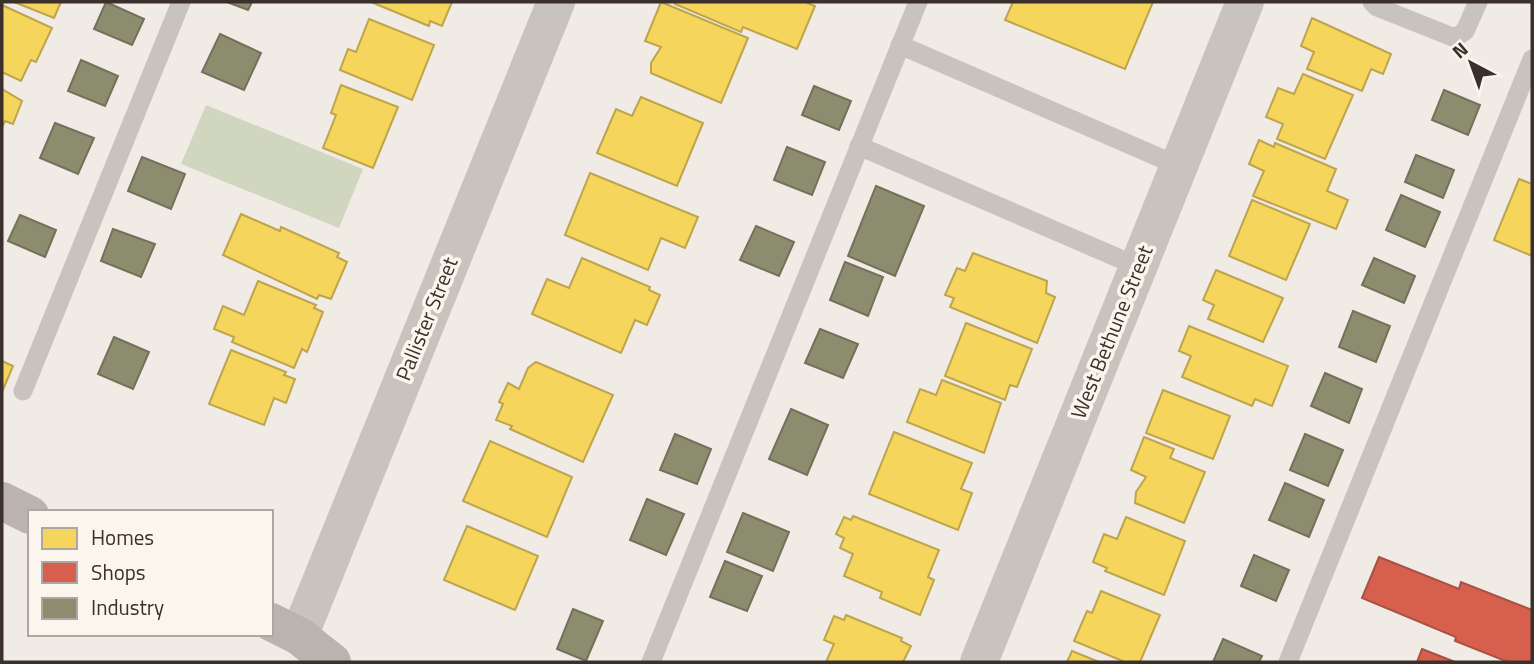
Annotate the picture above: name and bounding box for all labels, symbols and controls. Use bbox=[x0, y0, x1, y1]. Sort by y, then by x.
north arrow bbox=[1436, 28, 1506, 98]
text: N bbox=[1445, 35, 1474, 65]
street label: West Bethune Street bbox=[1062, 240, 1161, 423]
street label: Pallister Street bbox=[387, 251, 466, 385]
legend bbox=[28, 510, 273, 636]
text: Homes bbox=[91, 521, 154, 553]
text: Shops bbox=[91, 556, 146, 588]
text: Industry bbox=[91, 591, 164, 623]

